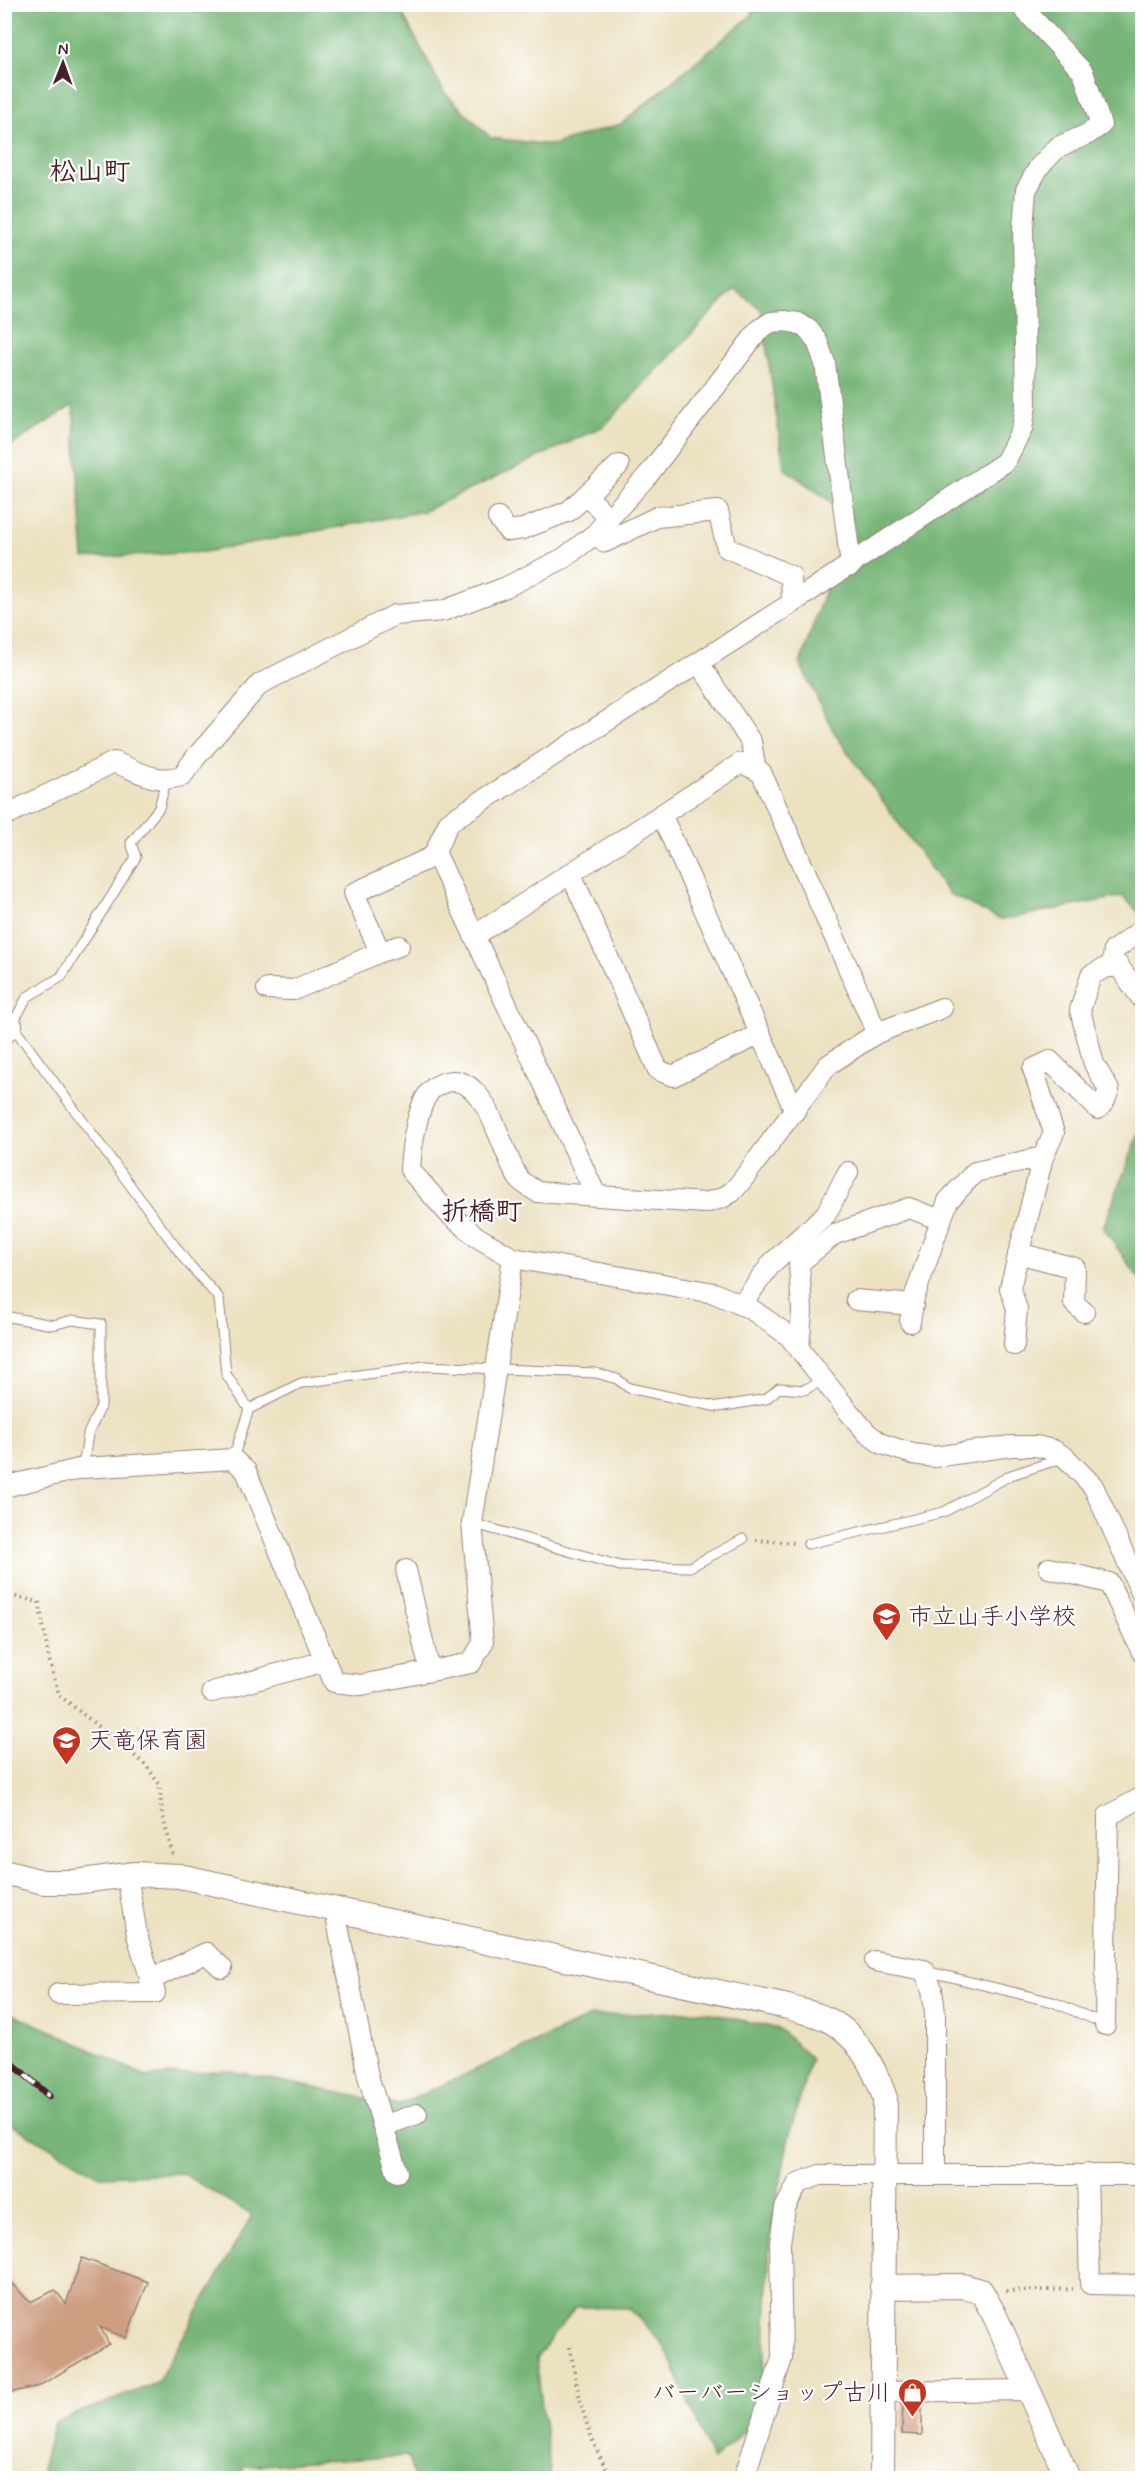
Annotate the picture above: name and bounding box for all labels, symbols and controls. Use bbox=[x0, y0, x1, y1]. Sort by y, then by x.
north arrow bbox=[33, 33, 93, 93]
text: N bbox=[58, 39, 69, 60]
district label: 松山町 bbox=[50, 155, 131, 190]
district label: 折橋町 bbox=[442, 1195, 523, 1230]
school or university icon: 市立山手小学校 bbox=[871, 1600, 903, 1642]
place label: 市立山手小学校 bbox=[908, 1602, 1076, 1633]
school or university icon: 天竜保育園 bbox=[51, 1724, 83, 1766]
place label: 天竜保育園 bbox=[88, 1726, 208, 1757]
shop icon: バーバーショップ古川 bbox=[896, 2376, 928, 2418]
place label: バーバーショップ古川 bbox=[651, 2378, 891, 2409]

